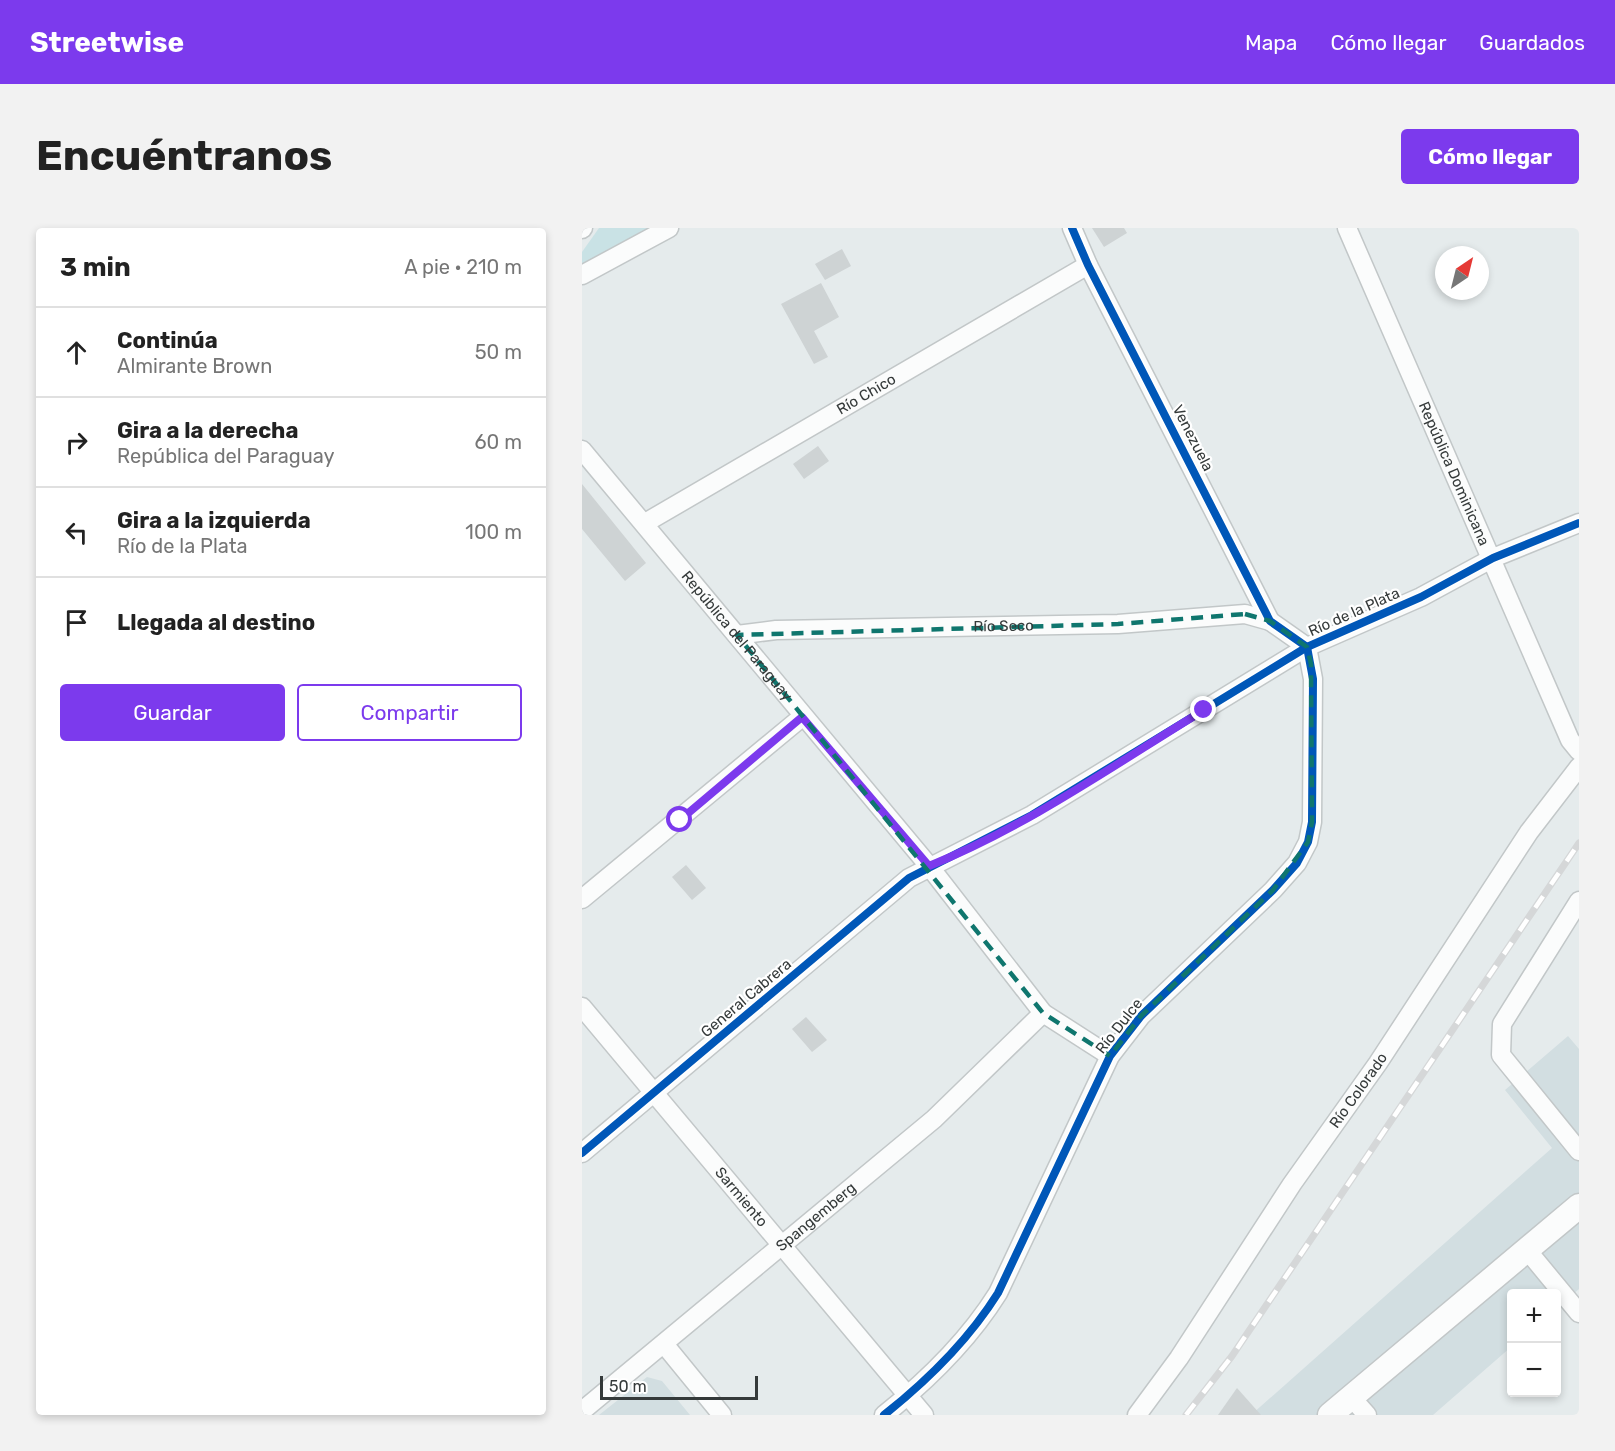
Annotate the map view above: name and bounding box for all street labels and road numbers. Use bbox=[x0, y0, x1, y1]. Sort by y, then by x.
street label: Río Chico bbox=[833, 370, 899, 418]
street label: República Dominicana bbox=[1415, 399, 1493, 548]
street label: Venezuela bbox=[1169, 402, 1217, 474]
street label: República del Paraguay bbox=[678, 567, 796, 704]
street label: Río de la Plata bbox=[1306, 584, 1402, 640]
street label: Río Seco bbox=[973, 616, 1034, 636]
street label: General Cabrera bbox=[697, 955, 795, 1041]
street label: Río Dulce bbox=[1092, 995, 1146, 1057]
street label: Río Colorado bbox=[1326, 1049, 1391, 1132]
street label: Sarmiento bbox=[711, 1164, 771, 1231]
street label: Spangemberg bbox=[772, 1179, 860, 1255]

